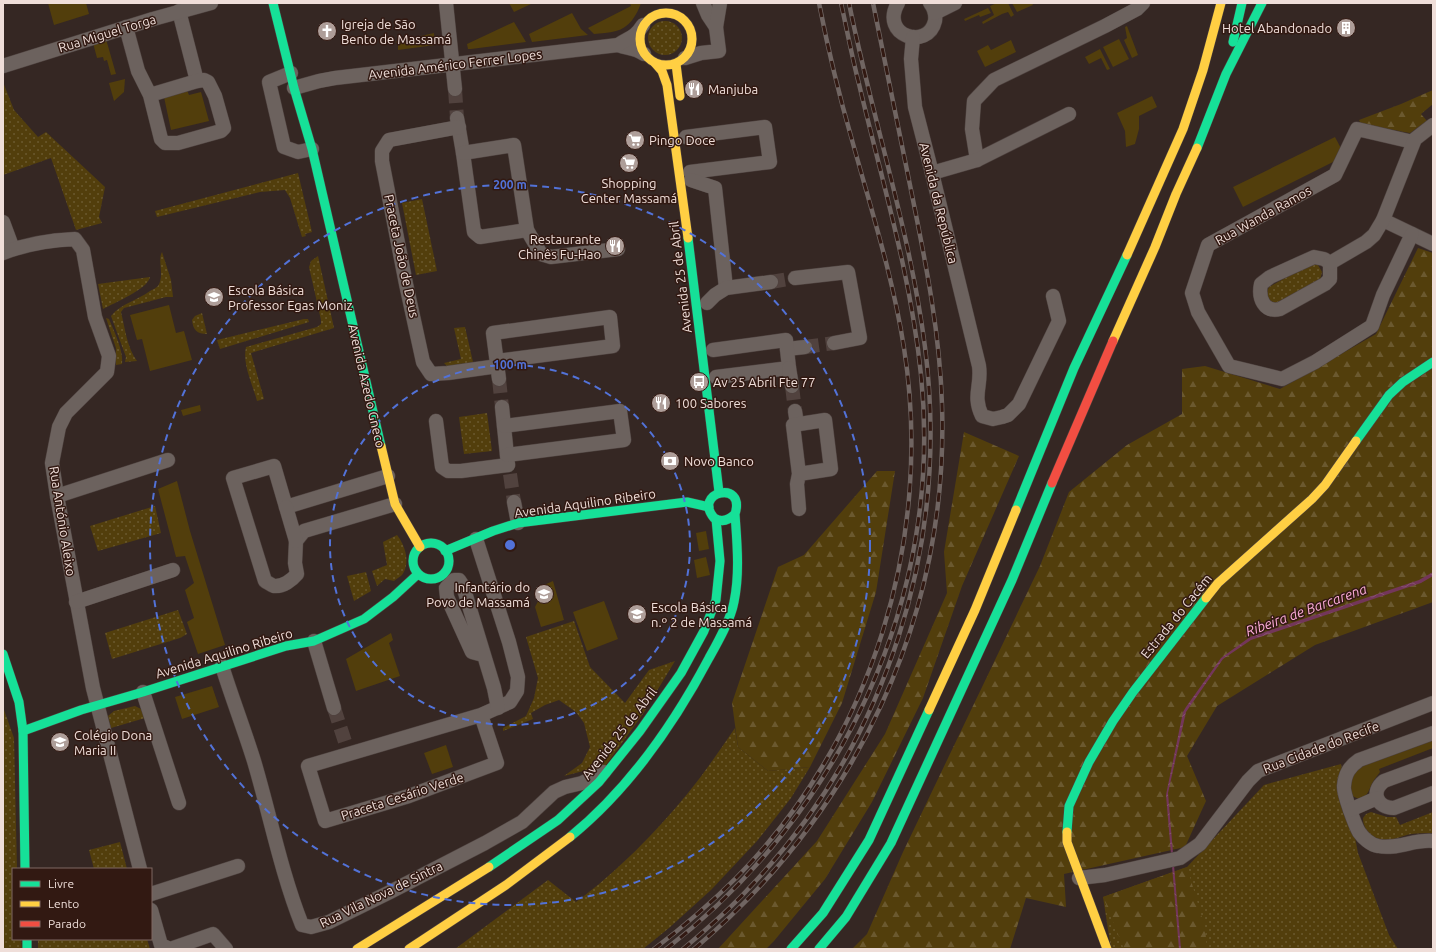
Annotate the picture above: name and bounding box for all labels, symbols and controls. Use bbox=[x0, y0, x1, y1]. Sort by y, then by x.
street label: Rua Miguel Torga bbox=[56, 11, 158, 55]
place label: Igreja de São Bento de Massamá bbox=[341, 17, 451, 46]
building icon: Hotel Abandonado bbox=[1335, 17, 1357, 39]
church icon: Igreja de São Bento de Massamá bbox=[316, 20, 338, 42]
place label: Hotel Abandonado bbox=[1222, 21, 1332, 35]
street label: Avenida Américo Ferrer Lopes bbox=[367, 46, 543, 82]
restaurant icon: Manjuba bbox=[683, 78, 705, 100]
place label: Manjuba bbox=[708, 82, 758, 96]
supermarket icon: Pingo Doce bbox=[624, 129, 646, 151]
place label: Pingo Doce bbox=[649, 133, 715, 147]
street label: Avenida da República bbox=[917, 141, 961, 265]
supermarket icon: Shopping Center Massamá bbox=[618, 152, 640, 174]
place label: Shopping Center Massamá bbox=[581, 176, 677, 205]
text: 200 m bbox=[493, 178, 527, 191]
street label: Rua Wanda Ramos bbox=[1213, 183, 1314, 247]
street label: Praceta João de Deus bbox=[382, 193, 422, 319]
street label: Avenida 25 de Abril bbox=[666, 220, 694, 334]
place label: Restaurante Chinês Fu-Hao bbox=[518, 232, 601, 261]
restaurant icon: Restaurante Chinês Fu-Hao bbox=[604, 235, 626, 257]
place label: Escola Básica Professor Egas Moniz bbox=[228, 283, 353, 312]
school or university icon: Escola Básica Professor Egas Moniz bbox=[203, 286, 225, 308]
street label: Avenida Azedo Gneco bbox=[346, 323, 388, 449]
text: 100 m bbox=[493, 358, 527, 371]
bus stop icon: Av 25 Abril Fte 77 bbox=[688, 371, 710, 393]
place label: Av 25 Abril Fte 77 bbox=[713, 375, 816, 389]
restaurant icon: 100 Sabores bbox=[650, 392, 672, 414]
place label: 100 Sabores bbox=[675, 396, 747, 410]
bank icon: Novo Banco bbox=[659, 450, 681, 472]
place label: Novo Banco bbox=[684, 454, 754, 468]
street label: Rua António Aleixo bbox=[47, 465, 79, 577]
street label: Avenida Aquilino Ribeiro bbox=[513, 486, 657, 520]
centre of rings bbox=[503, 538, 517, 552]
street label: Estrada do Cacém bbox=[1138, 571, 1214, 661]
place label: Infantário do Povo de Massamá bbox=[426, 580, 530, 609]
water label: Ribeira de Barcarena bbox=[1243, 580, 1369, 639]
school or university icon: Infantário do Povo de Massamá bbox=[533, 583, 555, 605]
place label: Escola Básica n.º 2 de Massamá bbox=[651, 600, 752, 629]
school or university icon: Escola Básica n.º 2 de Massamá bbox=[626, 603, 648, 625]
street label: Avenida Aquilino Ribeiro bbox=[154, 625, 294, 681]
street label: Avenida 25 de Abril bbox=[579, 684, 660, 782]
street label: Rua Cidade do Recife bbox=[1261, 718, 1381, 776]
place label: Colégio Dona Maria II bbox=[74, 728, 152, 757]
school or university icon: Colégio Dona Maria II bbox=[49, 731, 71, 753]
street label: Praceta Cesário Verde bbox=[339, 770, 465, 822]
street label: Rua Vila Nova de Sintra bbox=[317, 858, 445, 930]
legend bbox=[12, 868, 152, 940]
text: Livre bbox=[48, 877, 74, 890]
text: Lento bbox=[48, 897, 79, 910]
text: Parado bbox=[48, 917, 86, 930]

